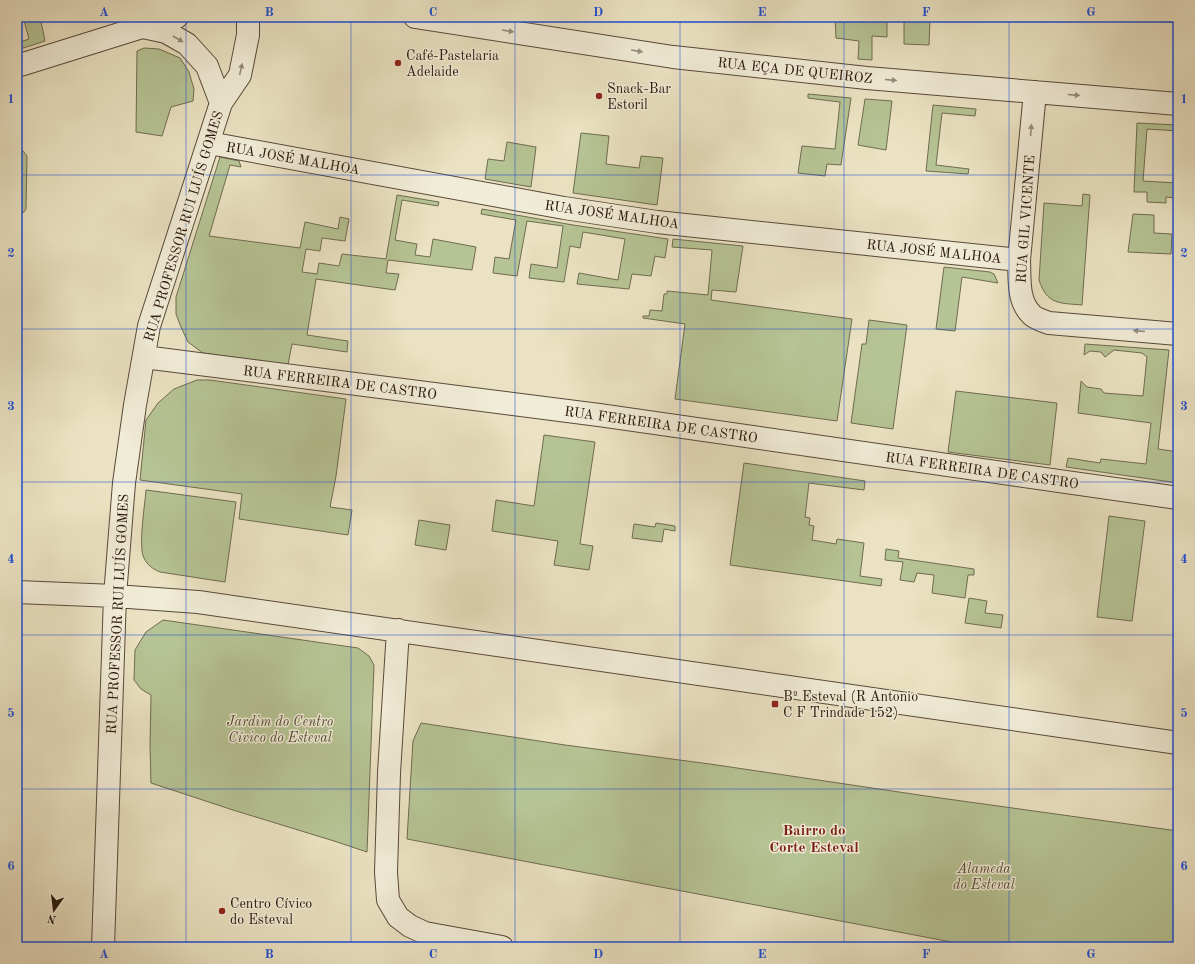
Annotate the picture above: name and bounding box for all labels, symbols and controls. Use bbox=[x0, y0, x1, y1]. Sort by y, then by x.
text: A bbox=[99, 6, 109, 19]
text: B bbox=[264, 6, 274, 19]
text: C bbox=[429, 6, 437, 19]
text: D bbox=[593, 6, 603, 19]
text: E bbox=[758, 6, 767, 19]
text: F bbox=[922, 6, 931, 19]
text: G bbox=[1086, 6, 1096, 19]
one-way arrow bbox=[502, 29, 514, 35]
one-way arrow bbox=[173, 36, 184, 42]
one-way arrow bbox=[631, 48, 643, 54]
place label: Café-Pastelaria Adelaide bbox=[406, 49, 499, 79]
street label: RUA EÇA DE QUEIROZ bbox=[717, 56, 873, 86]
marker: Café-Pastelaria Adelaide bbox=[393, 58, 403, 68]
one-way arrow bbox=[238, 63, 244, 75]
one-way arrow bbox=[885, 76, 897, 83]
place label: Snack-Bar Estoril bbox=[607, 82, 671, 112]
marker: Snack-Bar Estoril bbox=[594, 91, 604, 101]
one-way arrow bbox=[1068, 92, 1080, 99]
text: 1 bbox=[7, 93, 15, 106]
text: 1 bbox=[1180, 93, 1188, 106]
street label: RUA PROFESSOR RUI LUÍS GOMES bbox=[139, 108, 226, 343]
one-way arrow bbox=[1028, 124, 1035, 136]
street label: RUA JOSÉ MALHOA bbox=[225, 137, 362, 178]
street label: RUA GIL VICENTE bbox=[1015, 155, 1037, 284]
street label: RUA JOSÉ MALHOA bbox=[544, 196, 681, 231]
street label: RUA JOSÉ MALHOA bbox=[866, 235, 1003, 266]
text: 2 bbox=[7, 247, 15, 260]
text: 2 bbox=[1180, 247, 1188, 260]
one-way arrow bbox=[1133, 327, 1145, 334]
street label: RUA FERREIRA DE CASTRO bbox=[242, 364, 438, 402]
text: 3 bbox=[7, 400, 15, 413]
text: 3 bbox=[1180, 400, 1188, 413]
street label: RUA FERREIRA DE CASTRO bbox=[563, 404, 759, 446]
street label: RUA FERREIRA DE CASTRO bbox=[884, 450, 1080, 492]
street label: RUA PROFESSOR RUI LUÍS GOMES bbox=[102, 493, 131, 735]
text: 4 bbox=[7, 553, 15, 566]
text: 4 bbox=[1180, 553, 1188, 566]
place label: Bº Esteval (R Antonio C F Trindade 152) bbox=[783, 690, 918, 720]
marker: Bº Esteval (R Antonio C F Trindade 152) bbox=[770, 699, 780, 709]
text: 5 bbox=[7, 707, 15, 720]
text: 5 bbox=[1180, 707, 1188, 720]
park label: Jardim do Centro Cívico do Esteval bbox=[227, 715, 333, 745]
district label: Bairro do Corte Esteval bbox=[769, 824, 859, 856]
text: 6 bbox=[7, 860, 15, 873]
text: 6 bbox=[1180, 860, 1188, 873]
park label: Alameda do Esteval bbox=[953, 862, 1015, 892]
north arrow bbox=[34, 890, 74, 930]
place label: Centro Cívico do Esteval bbox=[230, 897, 312, 927]
marker: Centro Cívico do Esteval bbox=[217, 906, 227, 916]
text: N bbox=[46, 912, 57, 925]
text: A bbox=[99, 948, 109, 961]
text: B bbox=[264, 948, 274, 961]
text: C bbox=[429, 948, 437, 961]
text: D bbox=[593, 948, 603, 961]
text: E bbox=[758, 948, 767, 961]
text: F bbox=[922, 948, 931, 961]
text: G bbox=[1086, 948, 1096, 961]

